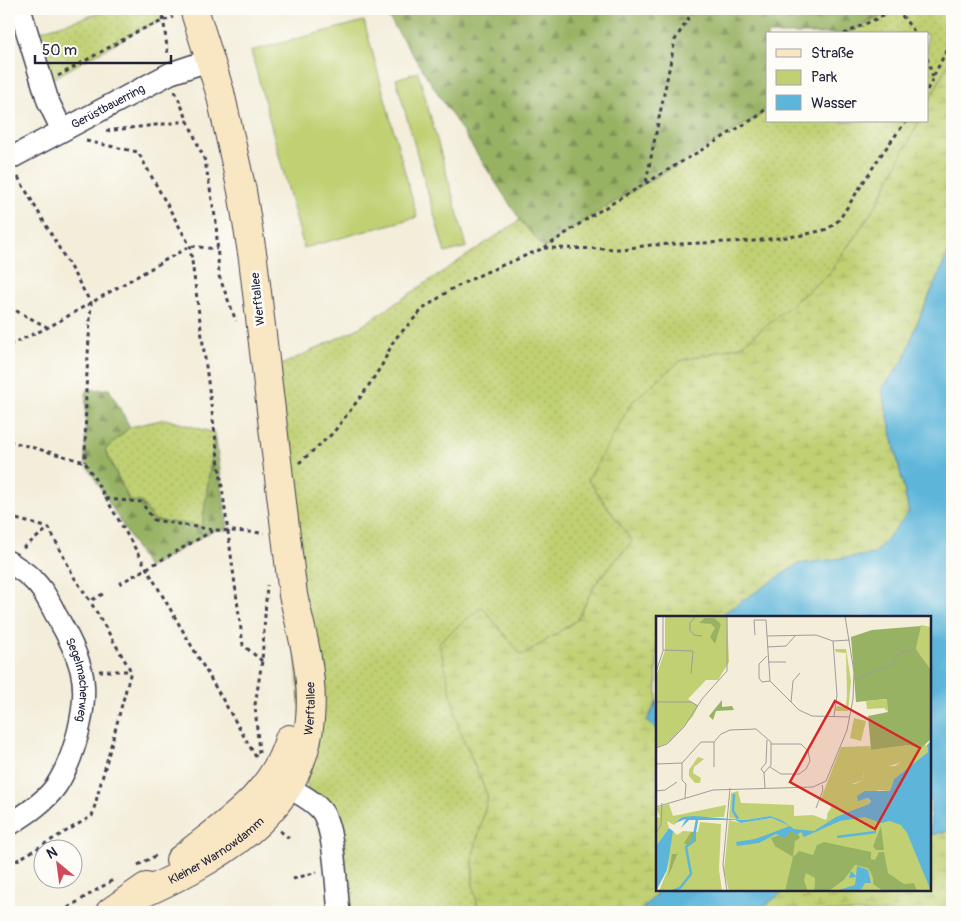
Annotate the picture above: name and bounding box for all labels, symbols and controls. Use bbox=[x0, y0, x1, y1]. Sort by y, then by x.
scale bar bbox=[35, 32, 171, 64]
legend bbox=[766, 32, 928, 122]
text: 50 m bbox=[42, 41, 77, 60]
text: Straße bbox=[811, 44, 854, 63]
text: Park bbox=[811, 68, 838, 87]
street label: Gerüstbauerring bbox=[68, 81, 147, 132]
text: Wasser bbox=[811, 94, 858, 113]
street label: Werftallee bbox=[248, 272, 268, 326]
inset map bbox=[656, 616, 931, 891]
street label: Segelmacherweg bbox=[62, 635, 91, 723]
street label: Werftallee bbox=[301, 681, 318, 736]
street label: Kleiner Warnowdamm bbox=[166, 813, 268, 888]
north arrow bbox=[32, 838, 82, 888]
text: N bbox=[44, 843, 60, 863]

